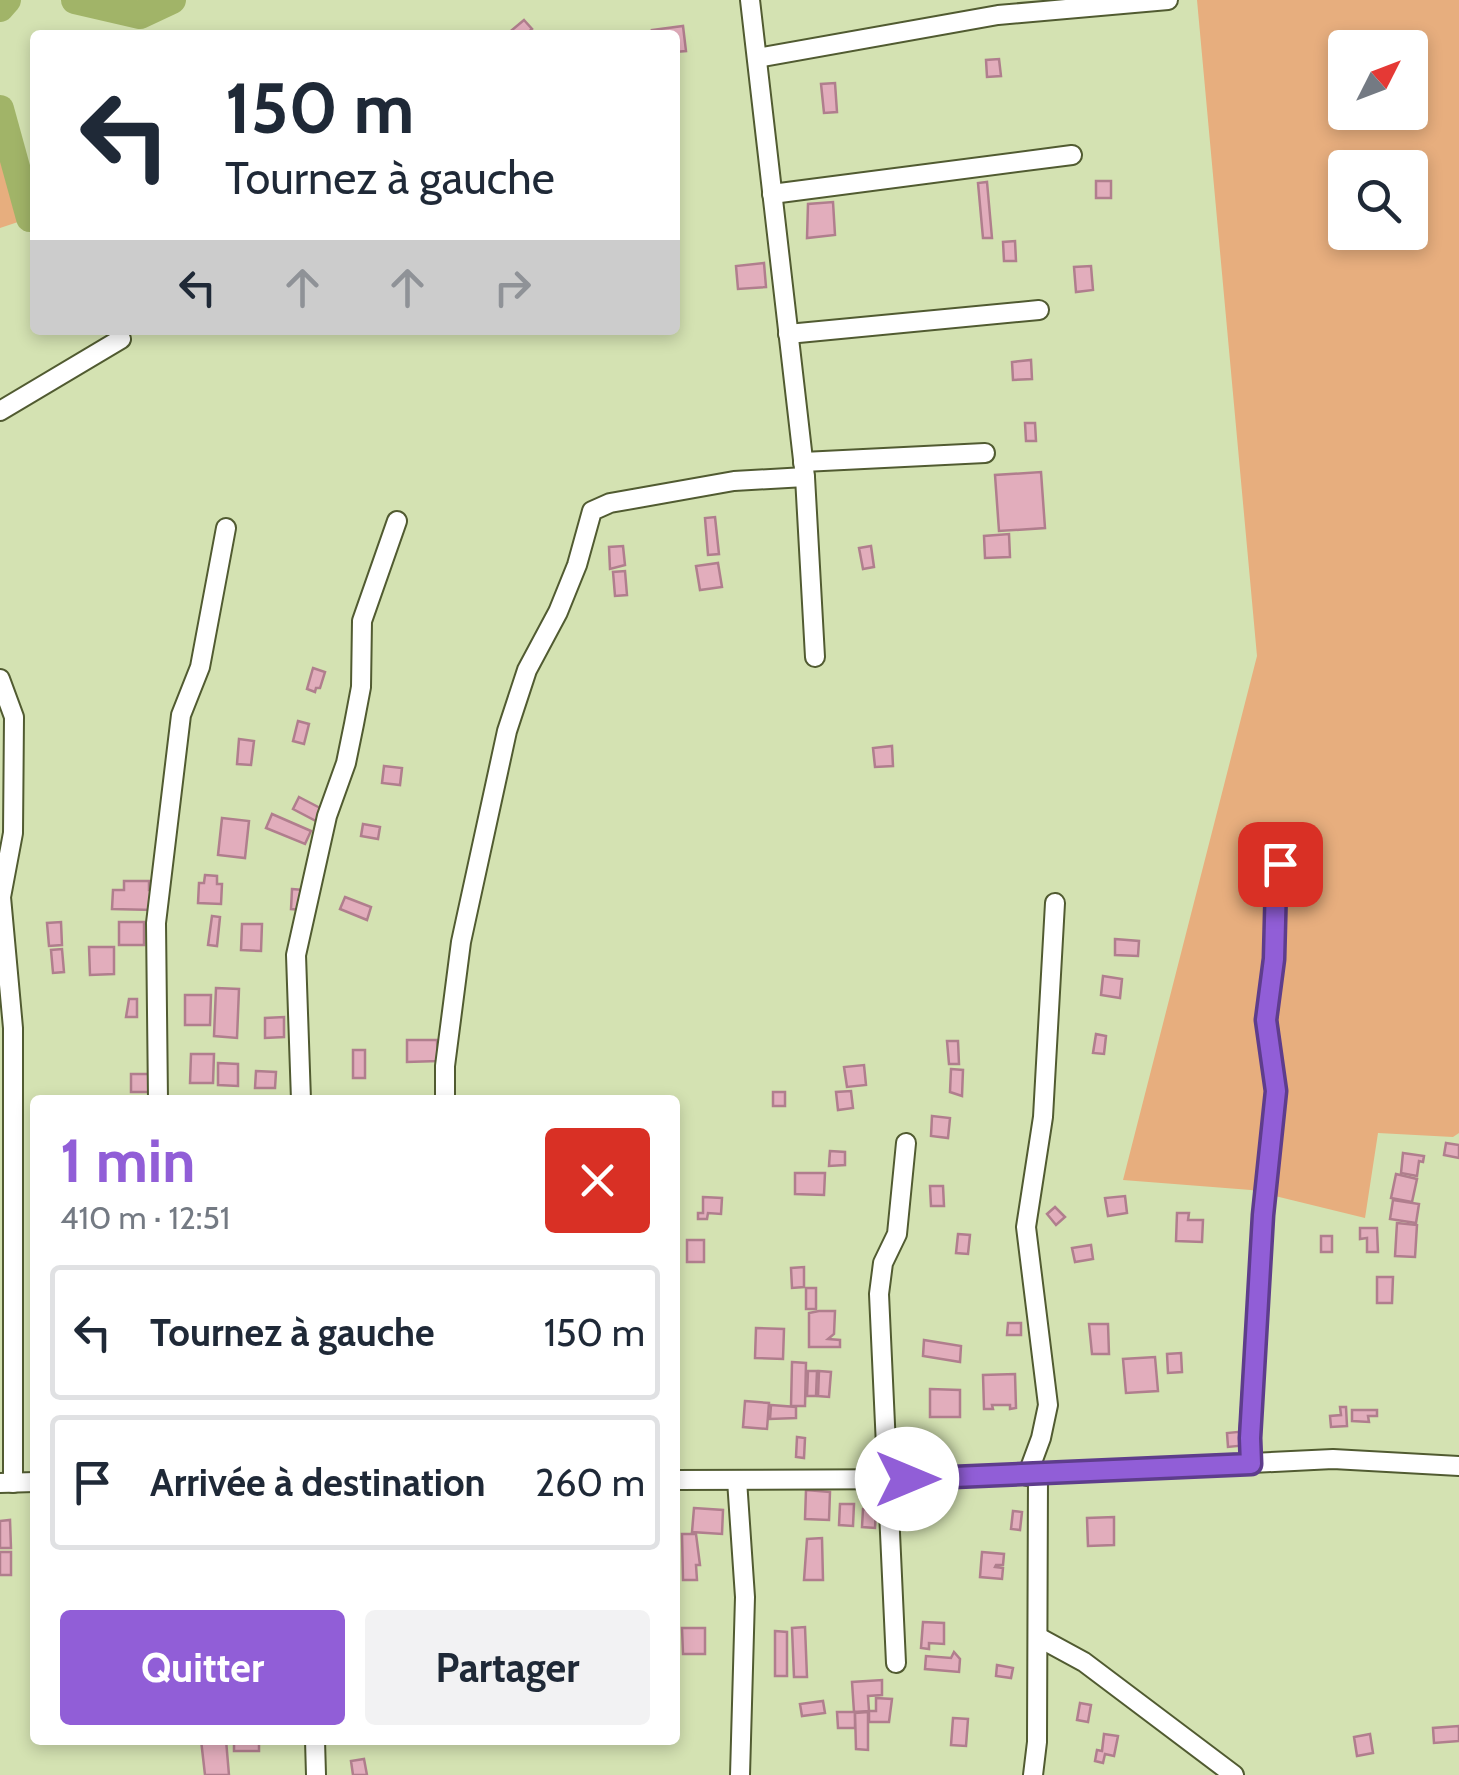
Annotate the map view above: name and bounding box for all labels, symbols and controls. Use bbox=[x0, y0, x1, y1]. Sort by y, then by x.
north arrow bbox=[1328, 30, 1428, 130]
map controls bbox=[1328, 30, 1428, 250]
text: 150 m bbox=[225, 65, 414, 151]
icon: left bbox=[60, 70, 190, 200]
button: search bbox=[1328, 150, 1428, 250]
text: Tournez à gauche bbox=[225, 151, 555, 205]
icon: left bbox=[170, 260, 225, 315]
icon: ahead bbox=[275, 260, 330, 315]
icon: ahead bbox=[380, 260, 435, 315]
icon: right bbox=[485, 260, 540, 315]
pin bbox=[1238, 822, 1323, 907]
icon: arrive bbox=[1253, 837, 1308, 892]
text: 1 min bbox=[60, 1124, 195, 1197]
button: close bbox=[545, 1128, 650, 1233]
text: 410 m · 12:51 bbox=[60, 1198, 230, 1237]
icon: left bbox=[65, 1305, 120, 1360]
text: Tournez à gauche bbox=[150, 1309, 435, 1356]
text: 150 m bbox=[544, 1309, 645, 1356]
position arrow bbox=[855, 1427, 959, 1531]
icon: arrive bbox=[65, 1455, 120, 1510]
text: Arrivée à destination bbox=[150, 1459, 486, 1506]
text: 260 m bbox=[535, 1459, 645, 1506]
button: Quitter bbox=[60, 1610, 345, 1725]
button: Partager bbox=[365, 1610, 650, 1725]

